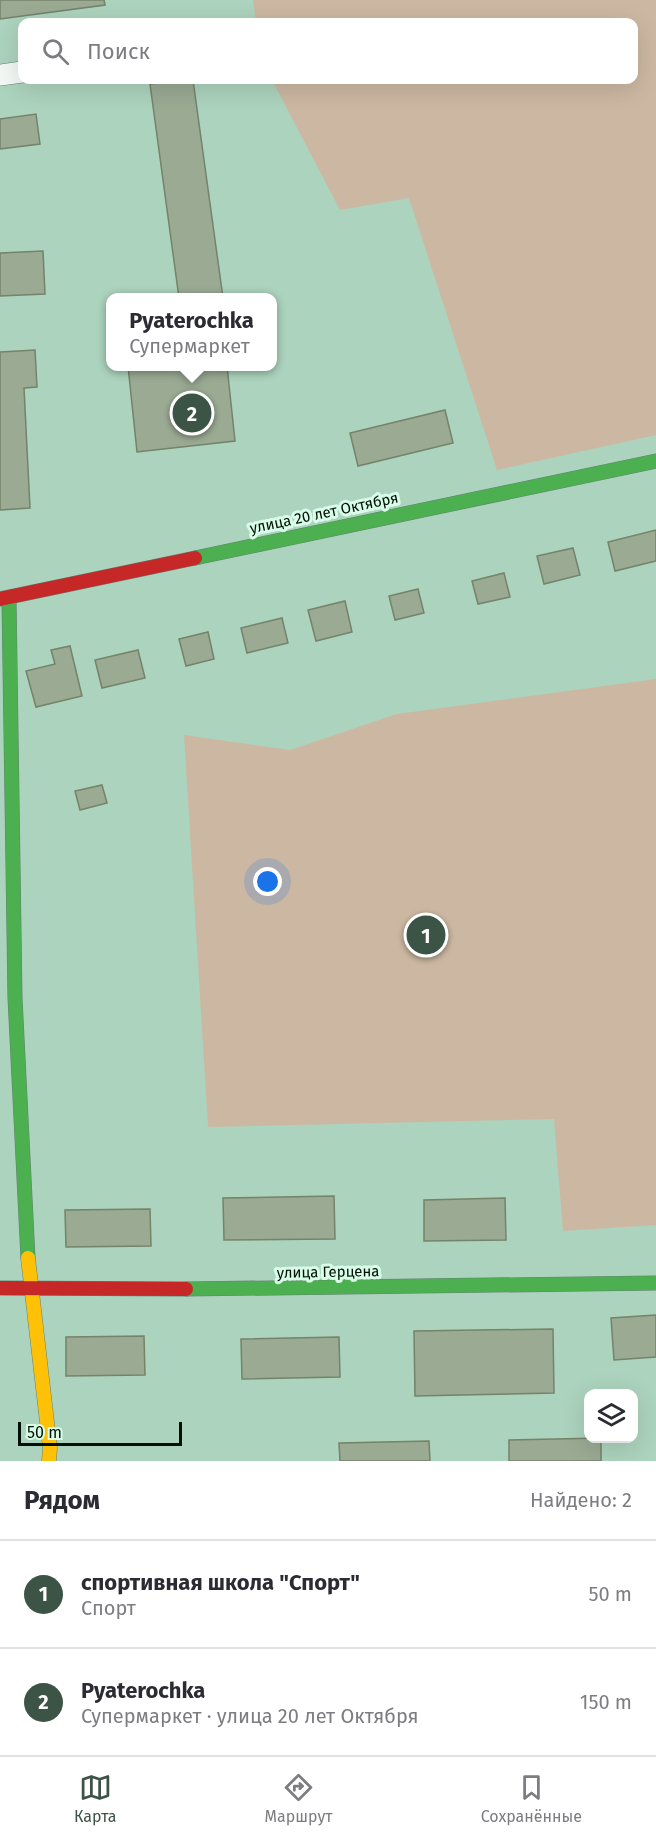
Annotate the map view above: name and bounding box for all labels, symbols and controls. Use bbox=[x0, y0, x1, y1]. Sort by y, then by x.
search box bbox=[18, 18, 638, 84]
icon: search bbox=[39, 35, 72, 68]
text: Поиск bbox=[87, 38, 150, 65]
popup bbox=[106, 293, 277, 371]
text: Pyaterochka bbox=[129, 307, 254, 334]
text: Супермаркет bbox=[129, 334, 250, 358]
pin: 2 bbox=[172, 390, 212, 436]
street label: улица 20 лет Октября bbox=[248, 488, 400, 538]
your location bbox=[253, 867, 282, 896]
pin: 1 bbox=[406, 912, 446, 958]
street label: улица Герцена bbox=[276, 1262, 380, 1282]
map controls bbox=[584, 1389, 638, 1443]
button: layers bbox=[584, 1389, 638, 1443]
scale bar bbox=[18, 1419, 182, 1446]
text: 50 m bbox=[27, 1423, 62, 1442]
text: Рядом bbox=[24, 1485, 100, 1516]
text: Найдено: 2 bbox=[530, 1488, 632, 1512]
text: спортивная школа "Спорт" bbox=[81, 1569, 360, 1596]
text: 1 bbox=[39, 1582, 48, 1606]
text: 50 m bbox=[588, 1582, 632, 1606]
text: Спорт bbox=[81, 1596, 136, 1620]
text: Pyaterochka bbox=[81, 1677, 205, 1704]
text: 2 bbox=[38, 1690, 49, 1714]
text: 150 m bbox=[580, 1690, 632, 1714]
text: Супермаркет · улица 20 лет Октября bbox=[81, 1704, 419, 1728]
tab: Карта bbox=[74, 1771, 116, 1826]
tab: Маршрут bbox=[265, 1771, 333, 1826]
tab: Сохранённые bbox=[481, 1771, 582, 1826]

